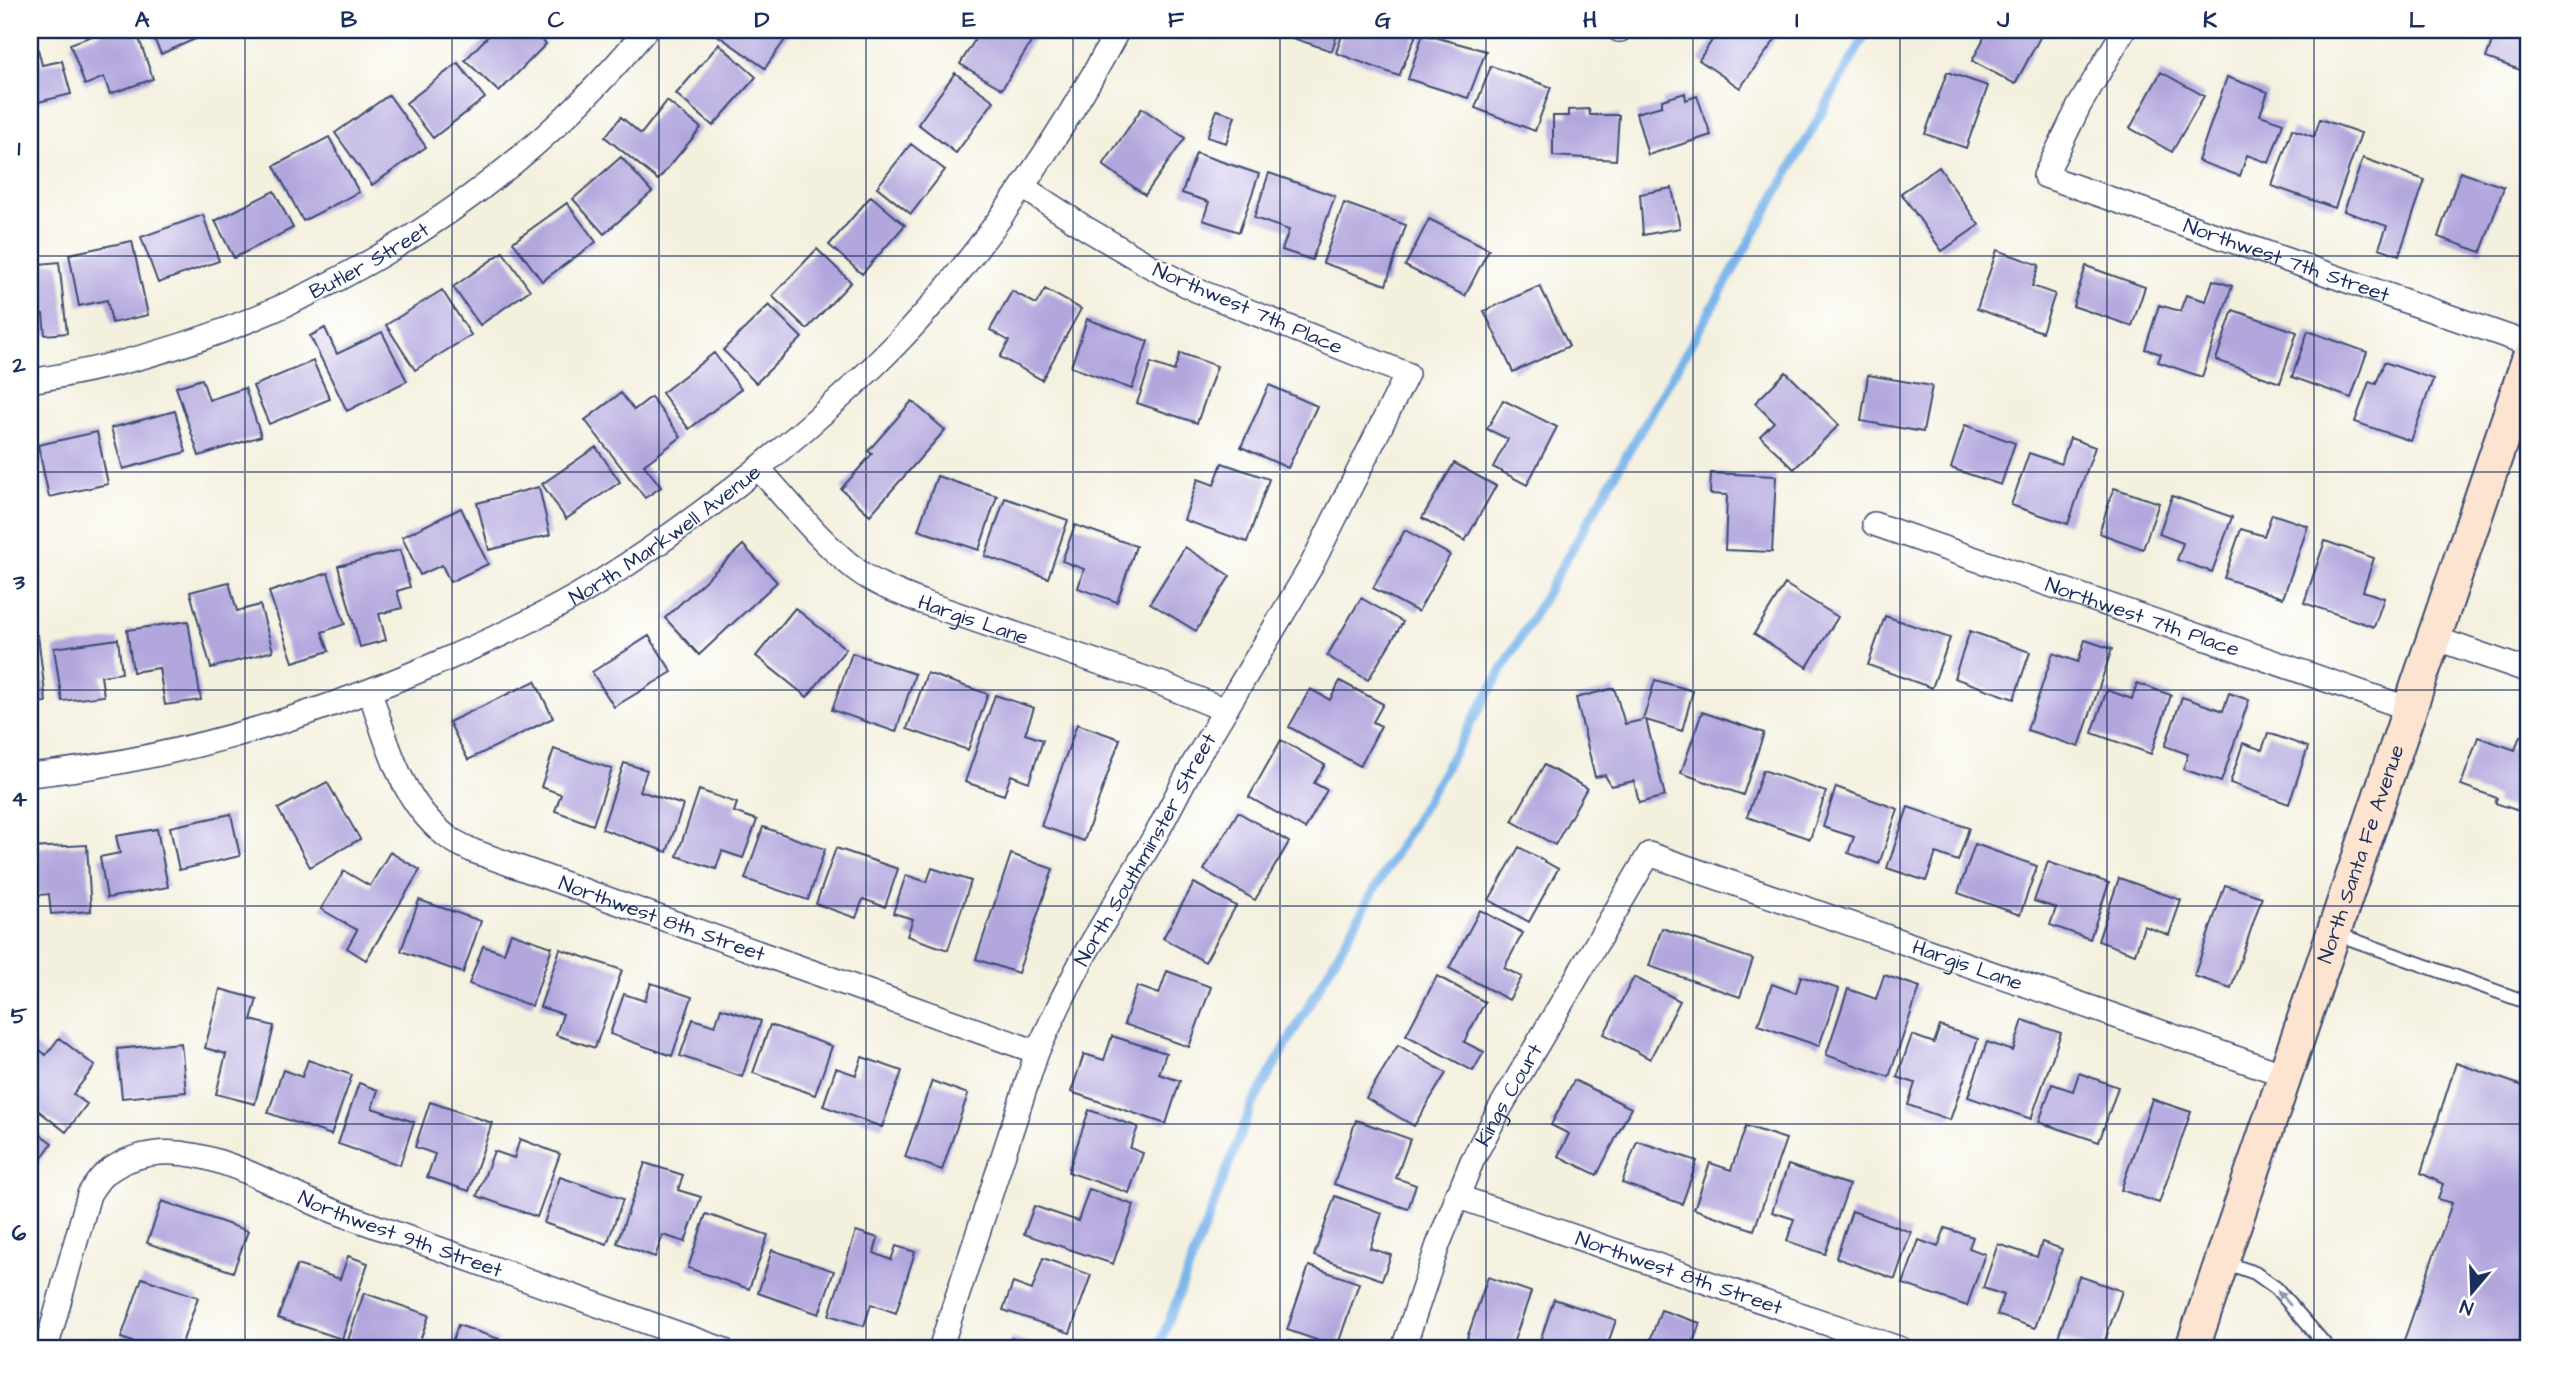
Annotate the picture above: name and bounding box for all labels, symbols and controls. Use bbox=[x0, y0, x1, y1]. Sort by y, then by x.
text: A bbox=[135, 4, 150, 36]
text: B bbox=[341, 4, 358, 36]
text: C bbox=[548, 4, 565, 36]
text: D bbox=[755, 4, 770, 36]
text: E bbox=[962, 4, 976, 36]
text: F bbox=[1168, 4, 1185, 36]
text: G bbox=[1375, 4, 1391, 36]
text: H bbox=[1583, 4, 1597, 36]
text: I bbox=[1795, 4, 1799, 36]
text: J bbox=[1996, 4, 2010, 36]
text: K bbox=[2203, 4, 2218, 36]
text: L bbox=[2409, 4, 2425, 36]
text: 1 bbox=[18, 132, 21, 164]
street label: Northwest 7th Street bbox=[2180, 211, 2394, 310]
street label: Butler Street bbox=[304, 215, 435, 306]
street label: Northwest 7th Place bbox=[1148, 255, 1347, 362]
text: 2 bbox=[11, 349, 26, 381]
street label: North Markwell Avenue bbox=[564, 458, 767, 612]
text: 3 bbox=[12, 566, 25, 598]
street label: Northwest 7th Place bbox=[2041, 570, 2243, 664]
street label: Hargis Lane bbox=[914, 588, 1032, 652]
street label: North Southminster Street bbox=[1067, 727, 1224, 971]
street label: North Santa Fe Avenue bbox=[2310, 741, 2411, 967]
text: 4 bbox=[11, 783, 27, 815]
street label: Northwest 8th Street bbox=[555, 869, 769, 969]
street label: Hargis Lane bbox=[1908, 933, 2026, 998]
text: 5 bbox=[11, 1000, 28, 1032]
street label: Kings Court bbox=[1468, 1038, 1550, 1151]
street label: Northwest 9th Street bbox=[294, 1183, 507, 1285]
text: 6 bbox=[12, 1217, 27, 1249]
street label: Northwest 8th Street bbox=[1572, 1224, 1787, 1322]
north arrow bbox=[2436, 1256, 2506, 1326]
one-way arrow bbox=[2276, 1289, 2292, 1307]
text: N bbox=[2457, 1292, 2477, 1321]

